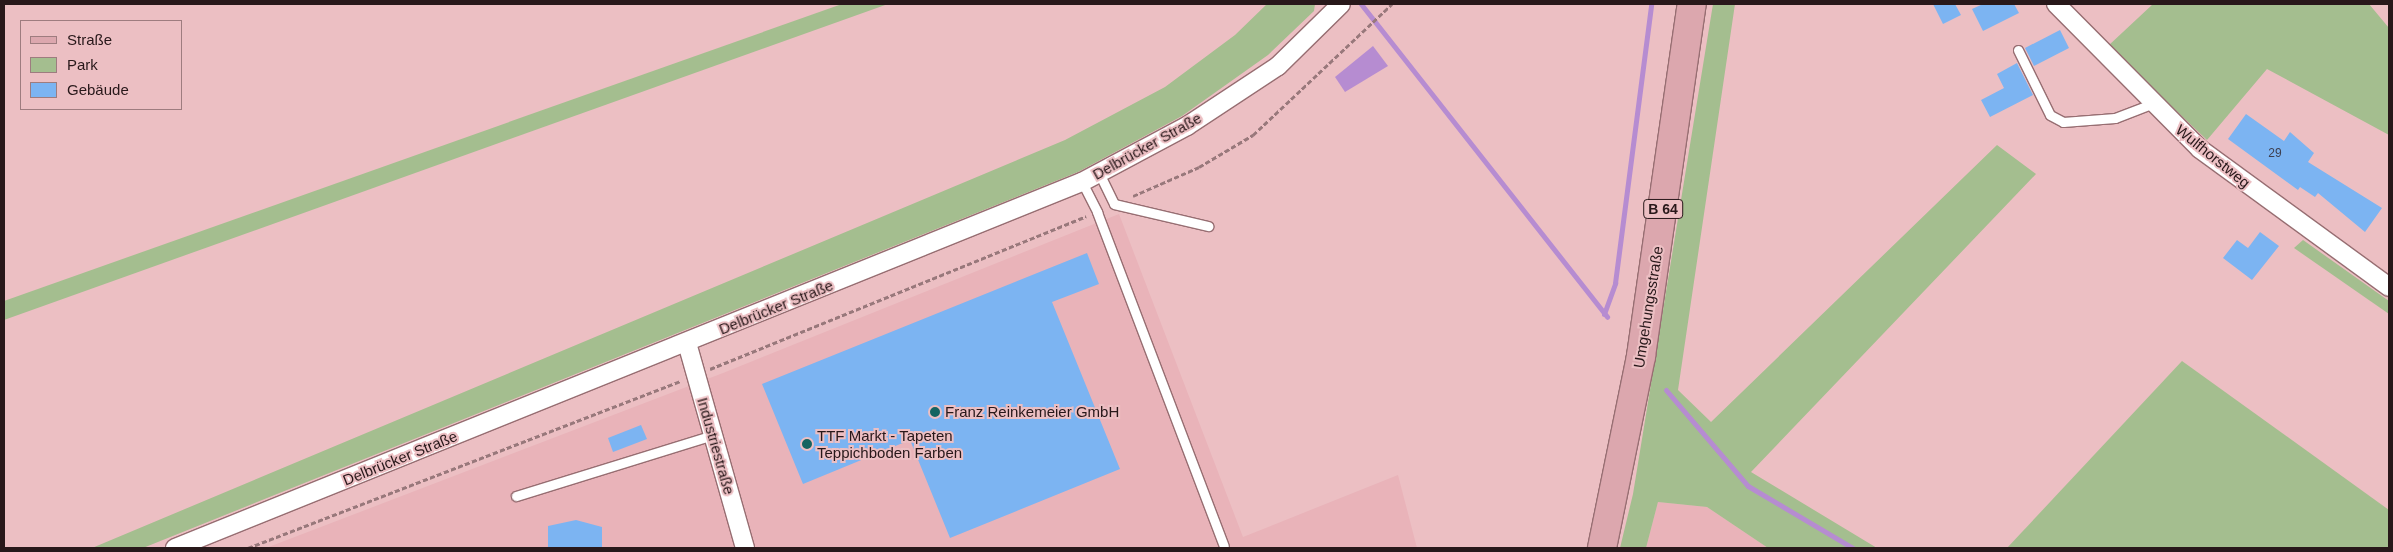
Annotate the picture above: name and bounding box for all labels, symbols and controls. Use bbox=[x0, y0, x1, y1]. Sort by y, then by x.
legend bbox=[20, 20, 182, 110]
text: Straße bbox=[67, 31, 112, 48]
text: Park bbox=[67, 56, 98, 73]
text: Gebäude bbox=[67, 81, 129, 98]
street label: Delbrücker Straße bbox=[1089, 109, 1205, 183]
street label: Wulfhorstweg bbox=[2172, 120, 2254, 192]
house number: 29 bbox=[2268, 147, 2282, 161]
road number: B 64 bbox=[1643, 198, 1683, 220]
street label: Umgehungsstraße bbox=[1629, 245, 1667, 369]
street label: Delbrücker Straße bbox=[716, 276, 836, 338]
street label: Industriestraße bbox=[694, 395, 738, 497]
place label: Franz Reinkemeier GmbH bbox=[945, 403, 1119, 421]
marker: Franz Reinkemeier GmbH bbox=[929, 406, 941, 418]
place label: TTF Markt - Tapeten Teppichboden Farben bbox=[817, 426, 962, 461]
street label: Delbrücker Straße bbox=[340, 427, 460, 489]
marker: TTF Markt - Tapeten Teppichboden Farben bbox=[801, 438, 813, 450]

